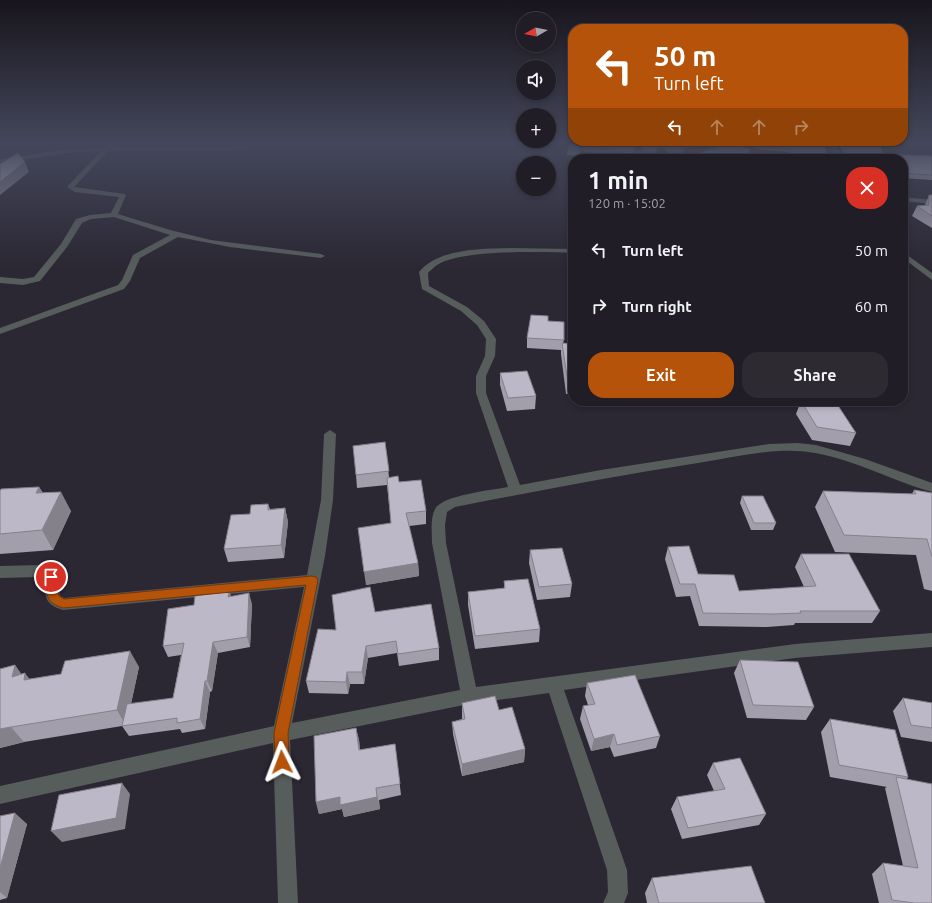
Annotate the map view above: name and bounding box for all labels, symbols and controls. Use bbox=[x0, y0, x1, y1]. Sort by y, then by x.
north arrow bbox=[516, 12, 556, 52]
map controls bbox=[516, 12, 556, 196]
icon: left bbox=[588, 40, 640, 92]
text: 50 m bbox=[654, 40, 716, 71]
button: sound bbox=[516, 60, 556, 100]
text: Turn left bbox=[654, 73, 724, 93]
button: + bbox=[516, 108, 556, 148]
icon: left bbox=[664, 116, 686, 138]
icon: ahead bbox=[706, 116, 728, 138]
icon: ahead bbox=[748, 116, 770, 138]
icon: right bbox=[790, 116, 812, 138]
button: − bbox=[516, 156, 556, 196]
text: 1 min bbox=[588, 167, 649, 194]
button: close bbox=[846, 167, 888, 209]
text: 120 m · 15:02 bbox=[588, 196, 666, 210]
icon: left bbox=[588, 239, 610, 261]
text: Turn left bbox=[622, 242, 683, 259]
text: 50 m bbox=[855, 242, 888, 259]
icon: right bbox=[588, 295, 610, 317]
text: Turn right bbox=[622, 298, 692, 315]
text: 60 m bbox=[855, 298, 888, 315]
button: Exit bbox=[588, 352, 734, 398]
button: Share bbox=[742, 352, 888, 398]
pin bbox=[34, 560, 68, 594]
icon: arrive bbox=[40, 566, 62, 588]
position arrow bbox=[261, 741, 303, 783]

